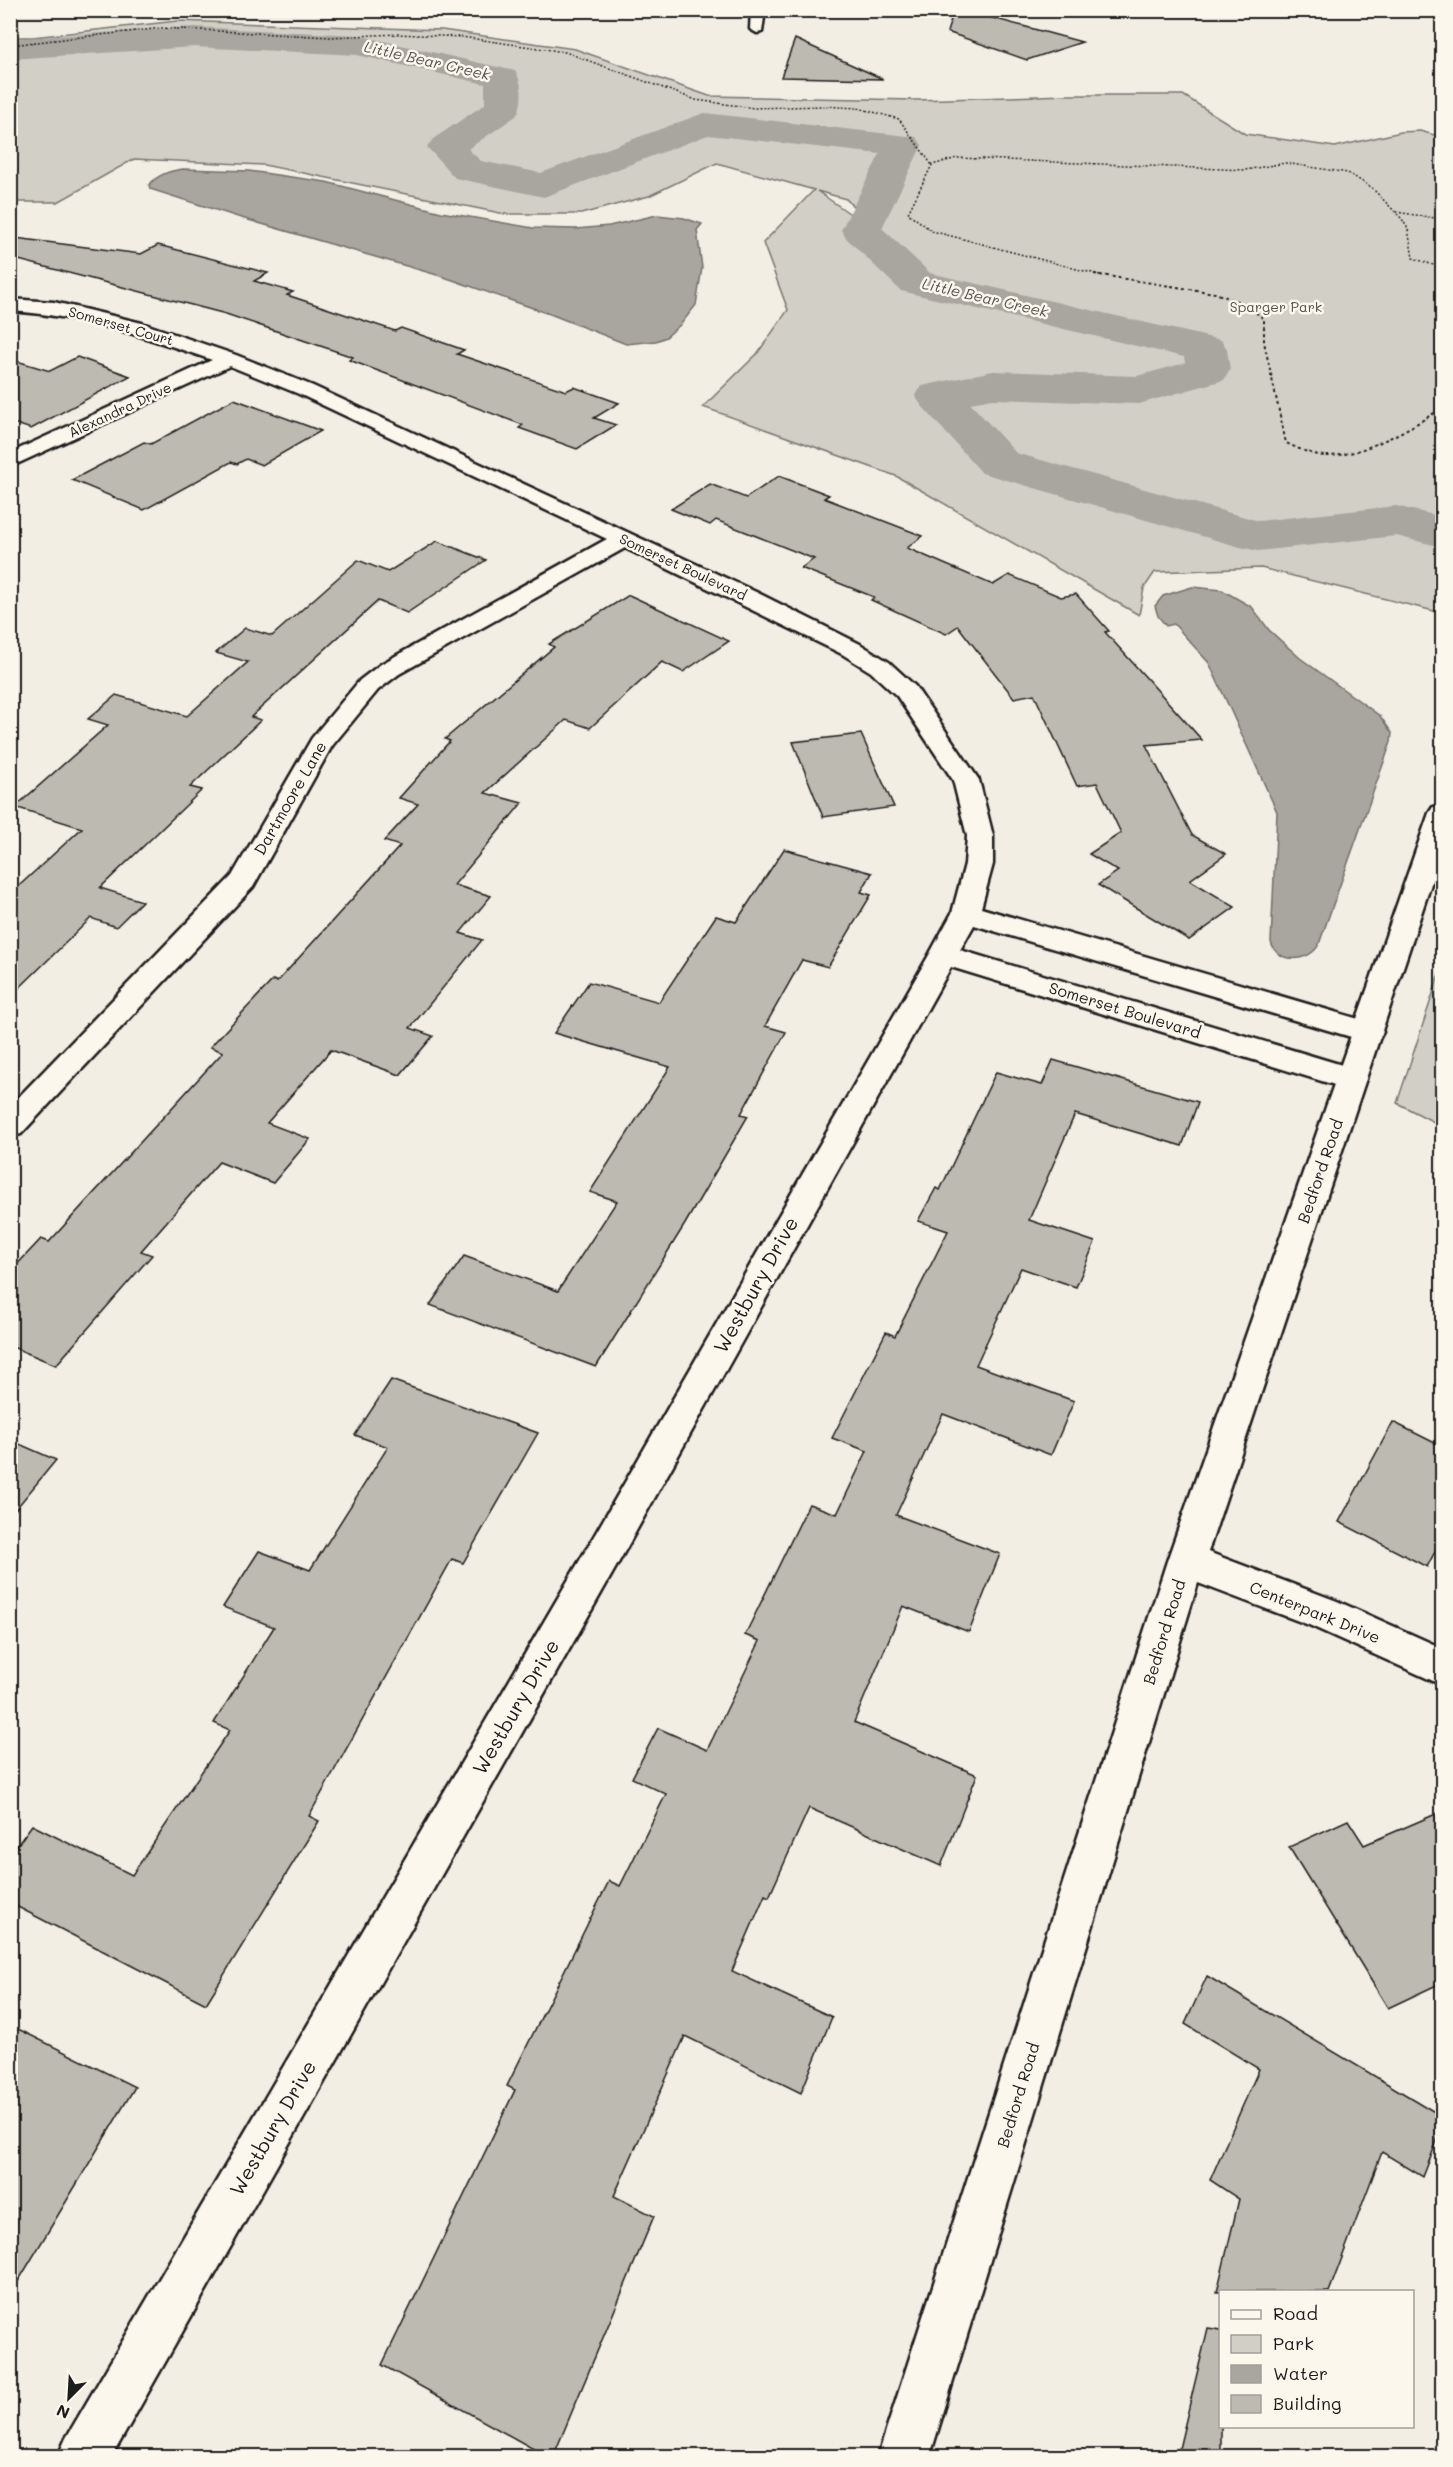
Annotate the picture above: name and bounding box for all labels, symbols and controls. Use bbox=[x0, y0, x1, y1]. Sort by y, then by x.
water label: Little Bear Creek bbox=[362, 36, 493, 84]
water label: Little Bear Creek bbox=[920, 273, 1051, 321]
park label: Sparger Park bbox=[1230, 297, 1322, 316]
street label: Somerset Court bbox=[66, 301, 176, 350]
street label: Alexandra Drive bbox=[65, 377, 174, 442]
street label: Somerset Boulevard bbox=[617, 529, 750, 604]
street label: Dartmoore Lane bbox=[248, 737, 331, 858]
street label: Somerset Boulevard bbox=[1047, 976, 1204, 1043]
street label: Bedford Road bbox=[1292, 1116, 1347, 1226]
street label: Westbury Drive bbox=[707, 1212, 803, 1357]
street label: Centerpark Drive bbox=[1247, 1576, 1384, 1647]
street label: Bedford Road bbox=[1138, 1577, 1189, 1687]
street label: Westbury Drive bbox=[466, 1634, 564, 1779]
street label: Bedford Road bbox=[992, 2040, 1043, 2150]
street label: Westbury Drive bbox=[223, 2055, 321, 2200]
legend bbox=[1219, 2290, 1414, 2428]
text: Road bbox=[1273, 2301, 1318, 2325]
text: Park bbox=[1273, 2331, 1314, 2355]
text: Water bbox=[1273, 2361, 1328, 2385]
north arrow bbox=[39, 2368, 99, 2428]
text: Building bbox=[1273, 2391, 1341, 2415]
text: N bbox=[53, 2400, 73, 2424]

